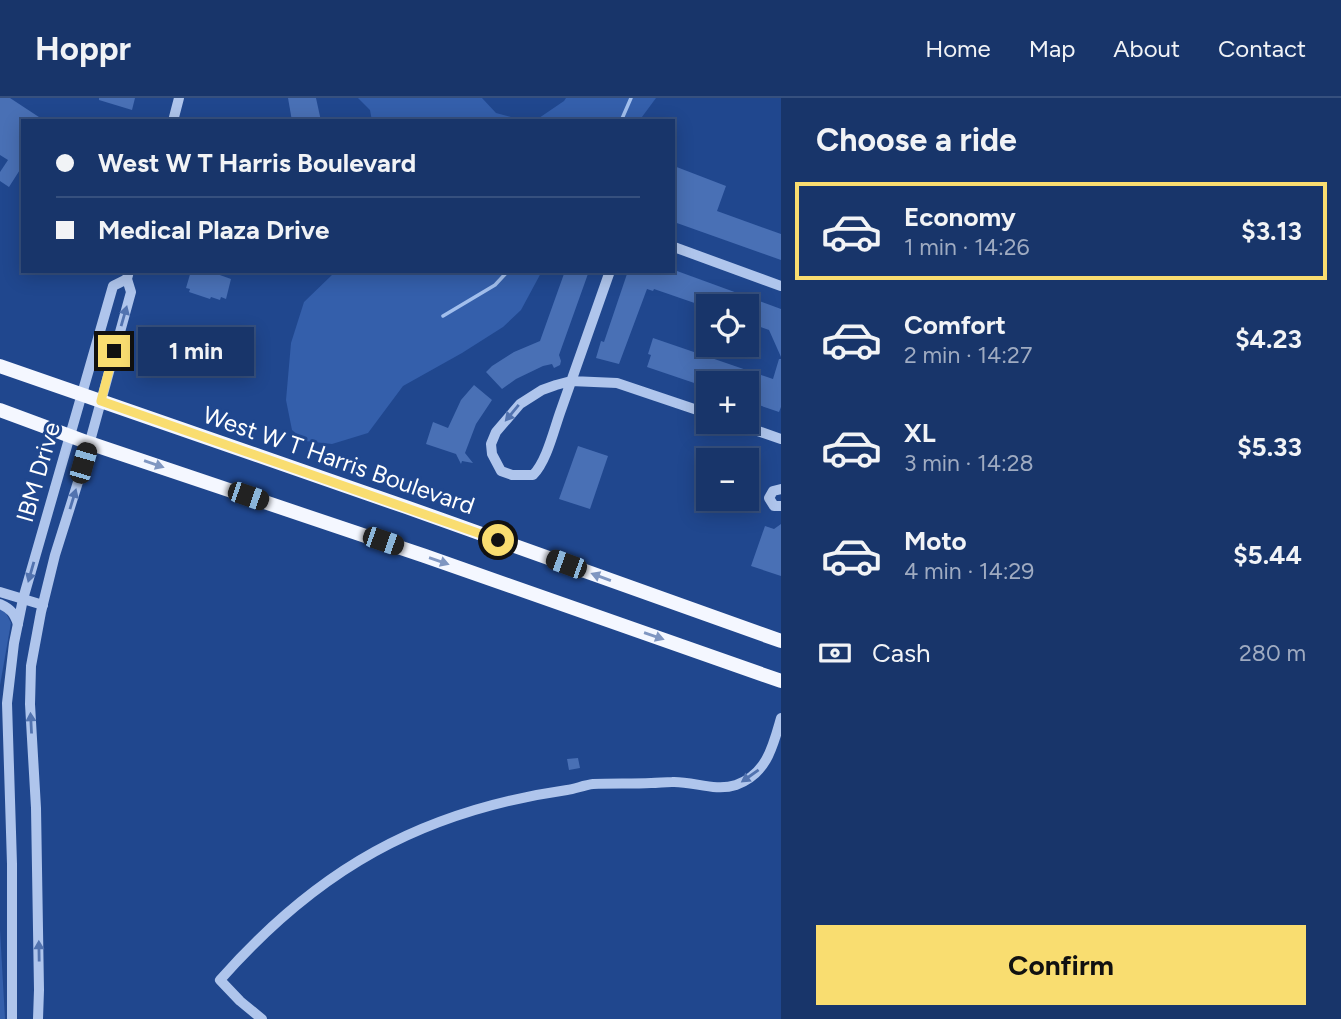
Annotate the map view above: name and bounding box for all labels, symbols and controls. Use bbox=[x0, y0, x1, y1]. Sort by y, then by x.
text: Hoppr bbox=[35, 29, 131, 68]
text: Home bbox=[925, 34, 991, 63]
text: Map bbox=[1029, 34, 1075, 63]
text: About bbox=[1113, 34, 1180, 63]
text: Contact bbox=[1218, 34, 1306, 63]
text: Choose a ride bbox=[816, 121, 1017, 159]
text: West W T Harris Boulevard bbox=[98, 147, 416, 179]
icon: car bbox=[820, 200, 883, 263]
text: Economy bbox=[904, 201, 1016, 233]
text: Medical Plaza Drive bbox=[98, 214, 329, 246]
text: $3.13 bbox=[1241, 215, 1302, 247]
text: 1 min · 14:26 bbox=[904, 233, 1030, 261]
map controls bbox=[696, 294, 759, 511]
button: locate bbox=[696, 294, 759, 357]
one-way arrow bbox=[120, 305, 130, 326]
icon: car bbox=[820, 308, 883, 371]
text: Comfort bbox=[904, 309, 1006, 341]
text: $4.23 bbox=[1235, 323, 1302, 355]
callout: 1 min bbox=[138, 327, 254, 376]
route end bbox=[98, 335, 130, 367]
text: 1 min bbox=[169, 337, 223, 365]
text: 2 min · 14:27 bbox=[904, 341, 1032, 369]
button: + bbox=[696, 371, 759, 434]
street label: West W T Harris Boulevard bbox=[199, 400, 479, 520]
one-way arrow bbox=[505, 404, 520, 421]
icon: car bbox=[820, 416, 883, 479]
text: XL bbox=[904, 417, 936, 449]
street label: IBM Drive bbox=[10, 419, 66, 525]
text: $5.33 bbox=[1237, 431, 1302, 463]
car bbox=[68, 440, 99, 486]
button: − bbox=[696, 448, 759, 511]
text: 3 min · 14:28 bbox=[904, 449, 1034, 477]
one-way arrow bbox=[144, 459, 165, 470]
car bbox=[225, 479, 272, 513]
one-way arrow bbox=[68, 488, 78, 509]
car bbox=[360, 524, 407, 558]
route start bbox=[482, 524, 514, 556]
icon: car bbox=[820, 524, 883, 587]
text: Moto bbox=[904, 525, 967, 557]
text: $5.44 bbox=[1233, 539, 1302, 571]
car bbox=[543, 547, 590, 581]
one-way arrow bbox=[429, 556, 450, 567]
text: 4 min · 14:29 bbox=[904, 557, 1034, 585]
one-way arrow bbox=[26, 562, 36, 583]
one-way arrow bbox=[591, 571, 612, 582]
one-way arrow bbox=[643, 631, 664, 642]
icon: cash bbox=[816, 634, 854, 672]
text: Cash bbox=[872, 637, 931, 669]
text: 280 m bbox=[1239, 639, 1306, 667]
one-way arrow bbox=[25, 712, 36, 734]
one-way arrow bbox=[741, 769, 759, 783]
button: Confirm bbox=[816, 925, 1306, 1005]
one-way arrow bbox=[33, 940, 45, 962]

